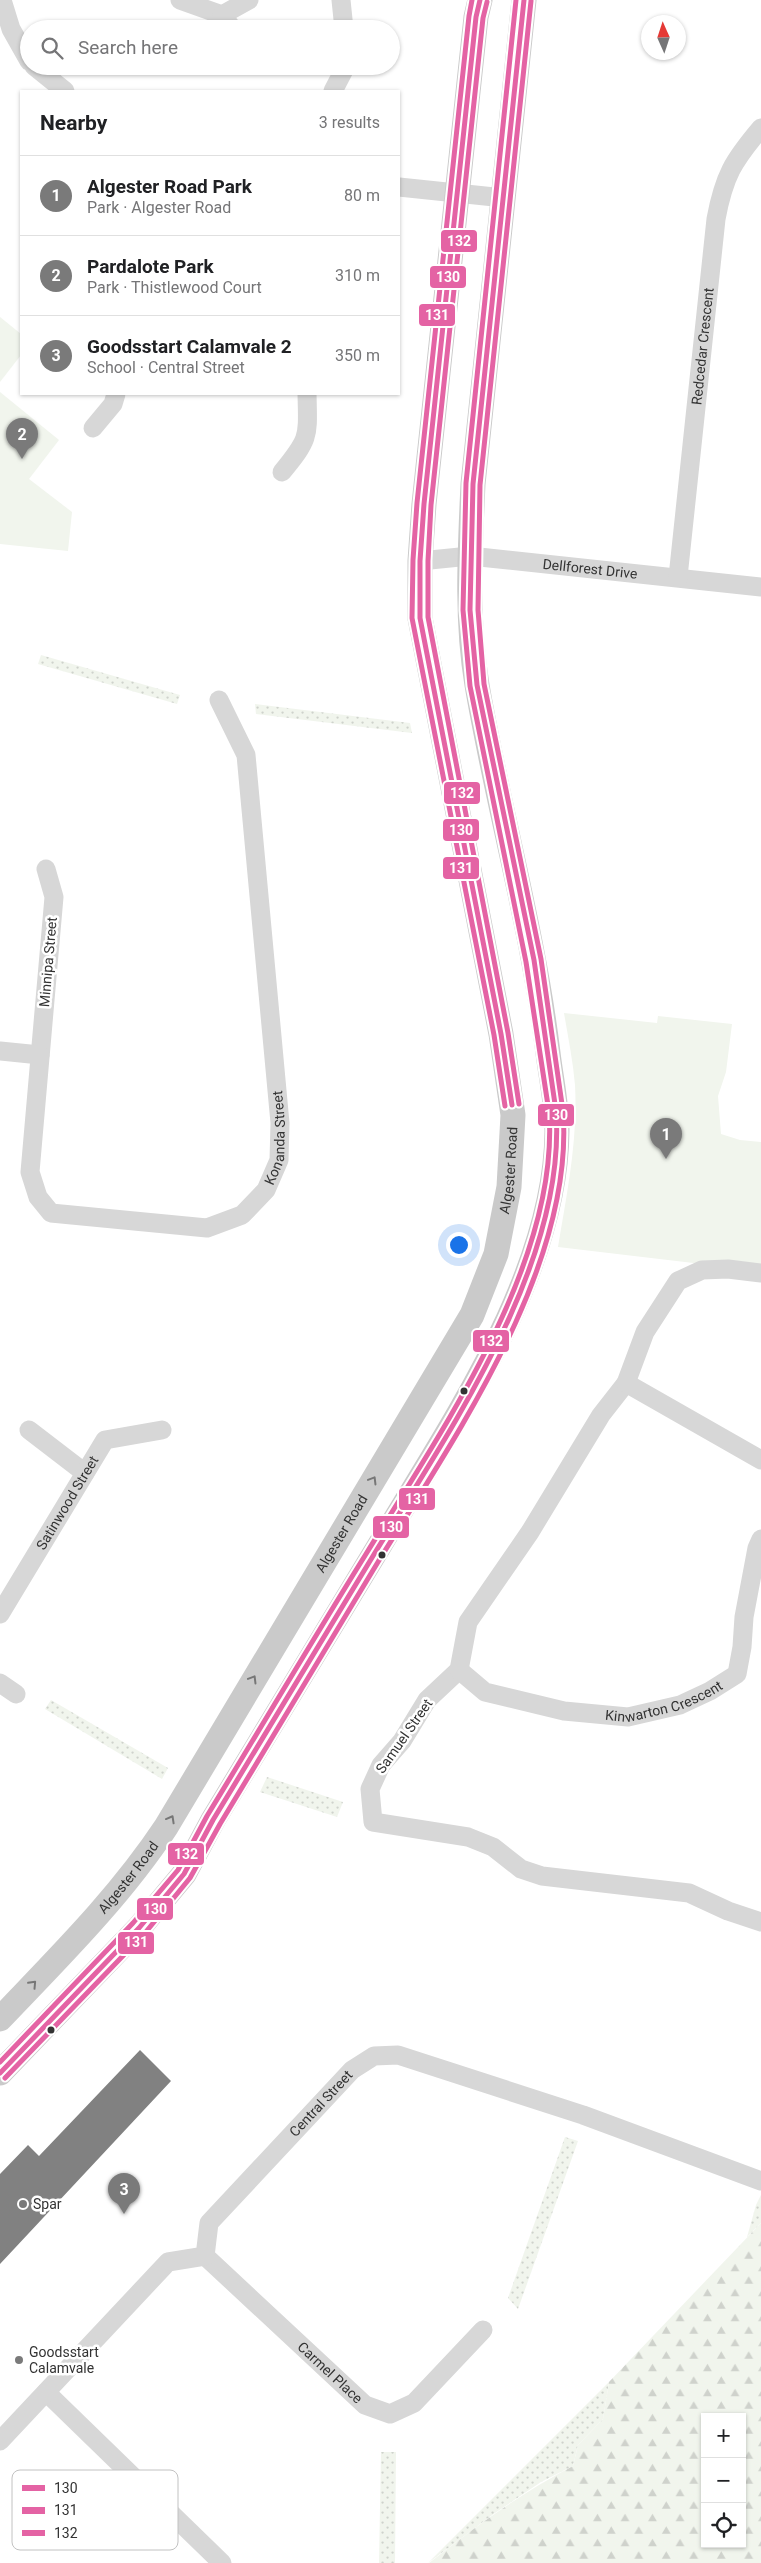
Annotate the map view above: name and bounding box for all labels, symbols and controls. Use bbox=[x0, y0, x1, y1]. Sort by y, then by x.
north arrow bbox=[641, 15, 686, 60]
search box bbox=[20, 20, 400, 75]
icon: search bbox=[38, 34, 66, 62]
text: Search here bbox=[78, 36, 178, 59]
text: Nearby bbox=[40, 111, 107, 135]
text: 3 results bbox=[319, 113, 380, 132]
text: Algester Road Park bbox=[87, 175, 252, 198]
text: 1 bbox=[51, 186, 61, 205]
text: 80 m bbox=[344, 186, 380, 205]
text: Park · Algester Road bbox=[87, 198, 231, 217]
line badge: 132 bbox=[440, 229, 478, 253]
text: 132 bbox=[447, 233, 471, 249]
text: Pardalote Park bbox=[87, 255, 214, 278]
line badge: 130 bbox=[429, 265, 467, 289]
text: 2 bbox=[51, 266, 61, 285]
text: 310 m bbox=[335, 266, 380, 285]
text: 130 bbox=[436, 269, 460, 285]
text: Park · Thistlewood Court bbox=[87, 278, 262, 297]
street label: Redcedar Crescent bbox=[688, 286, 717, 406]
line badge: 131 bbox=[418, 303, 456, 327]
text: 131 bbox=[425, 307, 449, 323]
text: Goodsstart Calamvale 2 bbox=[87, 335, 292, 358]
text: 3 bbox=[51, 346, 61, 365]
text: 350 m bbox=[335, 346, 380, 365]
text: School · Central Street bbox=[87, 358, 245, 377]
pin: 2 bbox=[6, 418, 38, 459]
street label: Dellforest Drive bbox=[542, 556, 638, 582]
line badge: 132 bbox=[443, 781, 481, 805]
text: 132 bbox=[450, 785, 474, 801]
line badge: 130 bbox=[442, 818, 480, 842]
text: 130 bbox=[449, 822, 473, 838]
line badge: 131 bbox=[442, 856, 480, 880]
text: 131 bbox=[449, 860, 473, 876]
street label: Minnipa Street bbox=[36, 916, 60, 1008]
street label: Konanda Street bbox=[261, 1090, 288, 1187]
line badge: 130 bbox=[537, 1103, 575, 1127]
text: 130 bbox=[544, 1107, 568, 1123]
pin: 1 bbox=[650, 1118, 682, 1159]
street label: Algester Road bbox=[496, 1126, 520, 1215]
your location bbox=[446, 1232, 472, 1258]
line badge: 132 bbox=[472, 1329, 510, 1353]
text: 132 bbox=[479, 1333, 503, 1349]
unlabelled marker bbox=[459, 1386, 469, 1396]
street label: Satinwood Street bbox=[33, 1453, 102, 1552]
one-way arrow bbox=[366, 1476, 376, 1485]
line badge: 131 bbox=[398, 1487, 436, 1511]
text: 131 bbox=[405, 1491, 429, 1507]
street label: Algester Road bbox=[312, 1492, 371, 1575]
line badge: 130 bbox=[372, 1515, 410, 1539]
text: 130 bbox=[379, 1519, 403, 1535]
unlabelled marker bbox=[377, 1550, 387, 1560]
one-way arrow bbox=[247, 1676, 257, 1685]
street label: Kinwarton Crescent bbox=[605, 1677, 726, 1725]
street label: Samuel Street bbox=[372, 1695, 436, 1776]
one-way arrow bbox=[164, 1815, 174, 1824]
street label: Algester Road bbox=[95, 1838, 162, 1917]
line badge: 132 bbox=[167, 1842, 205, 1866]
text: 132 bbox=[174, 1846, 198, 1862]
line badge: 130 bbox=[136, 1897, 174, 1921]
text: 130 bbox=[143, 1901, 167, 1917]
line badge: 131 bbox=[117, 1931, 155, 1955]
text: 131 bbox=[124, 1934, 148, 1950]
one-way arrow bbox=[27, 1981, 36, 1990]
unlabelled marker bbox=[46, 2025, 56, 2035]
street label: Central Street bbox=[286, 2067, 356, 2140]
pin: 3 bbox=[108, 2173, 140, 2214]
place label: Spar bbox=[33, 2196, 62, 2212]
marker: Spar bbox=[17, 2198, 29, 2210]
street label: Carmel Place bbox=[294, 2338, 366, 2407]
place label: Goodsstart Calamvale bbox=[29, 2344, 99, 2376]
marker: Goodsstart Calamvale bbox=[13, 2354, 25, 2366]
map controls bbox=[701, 2413, 746, 2548]
button: + bbox=[701, 2413, 746, 2458]
button: − bbox=[701, 2458, 746, 2503]
legend bbox=[12, 2470, 178, 2550]
text: 130 bbox=[54, 2480, 78, 2496]
text: 131 bbox=[54, 2502, 78, 2518]
button: locate bbox=[701, 2503, 746, 2548]
text: 132 bbox=[54, 2525, 78, 2541]

